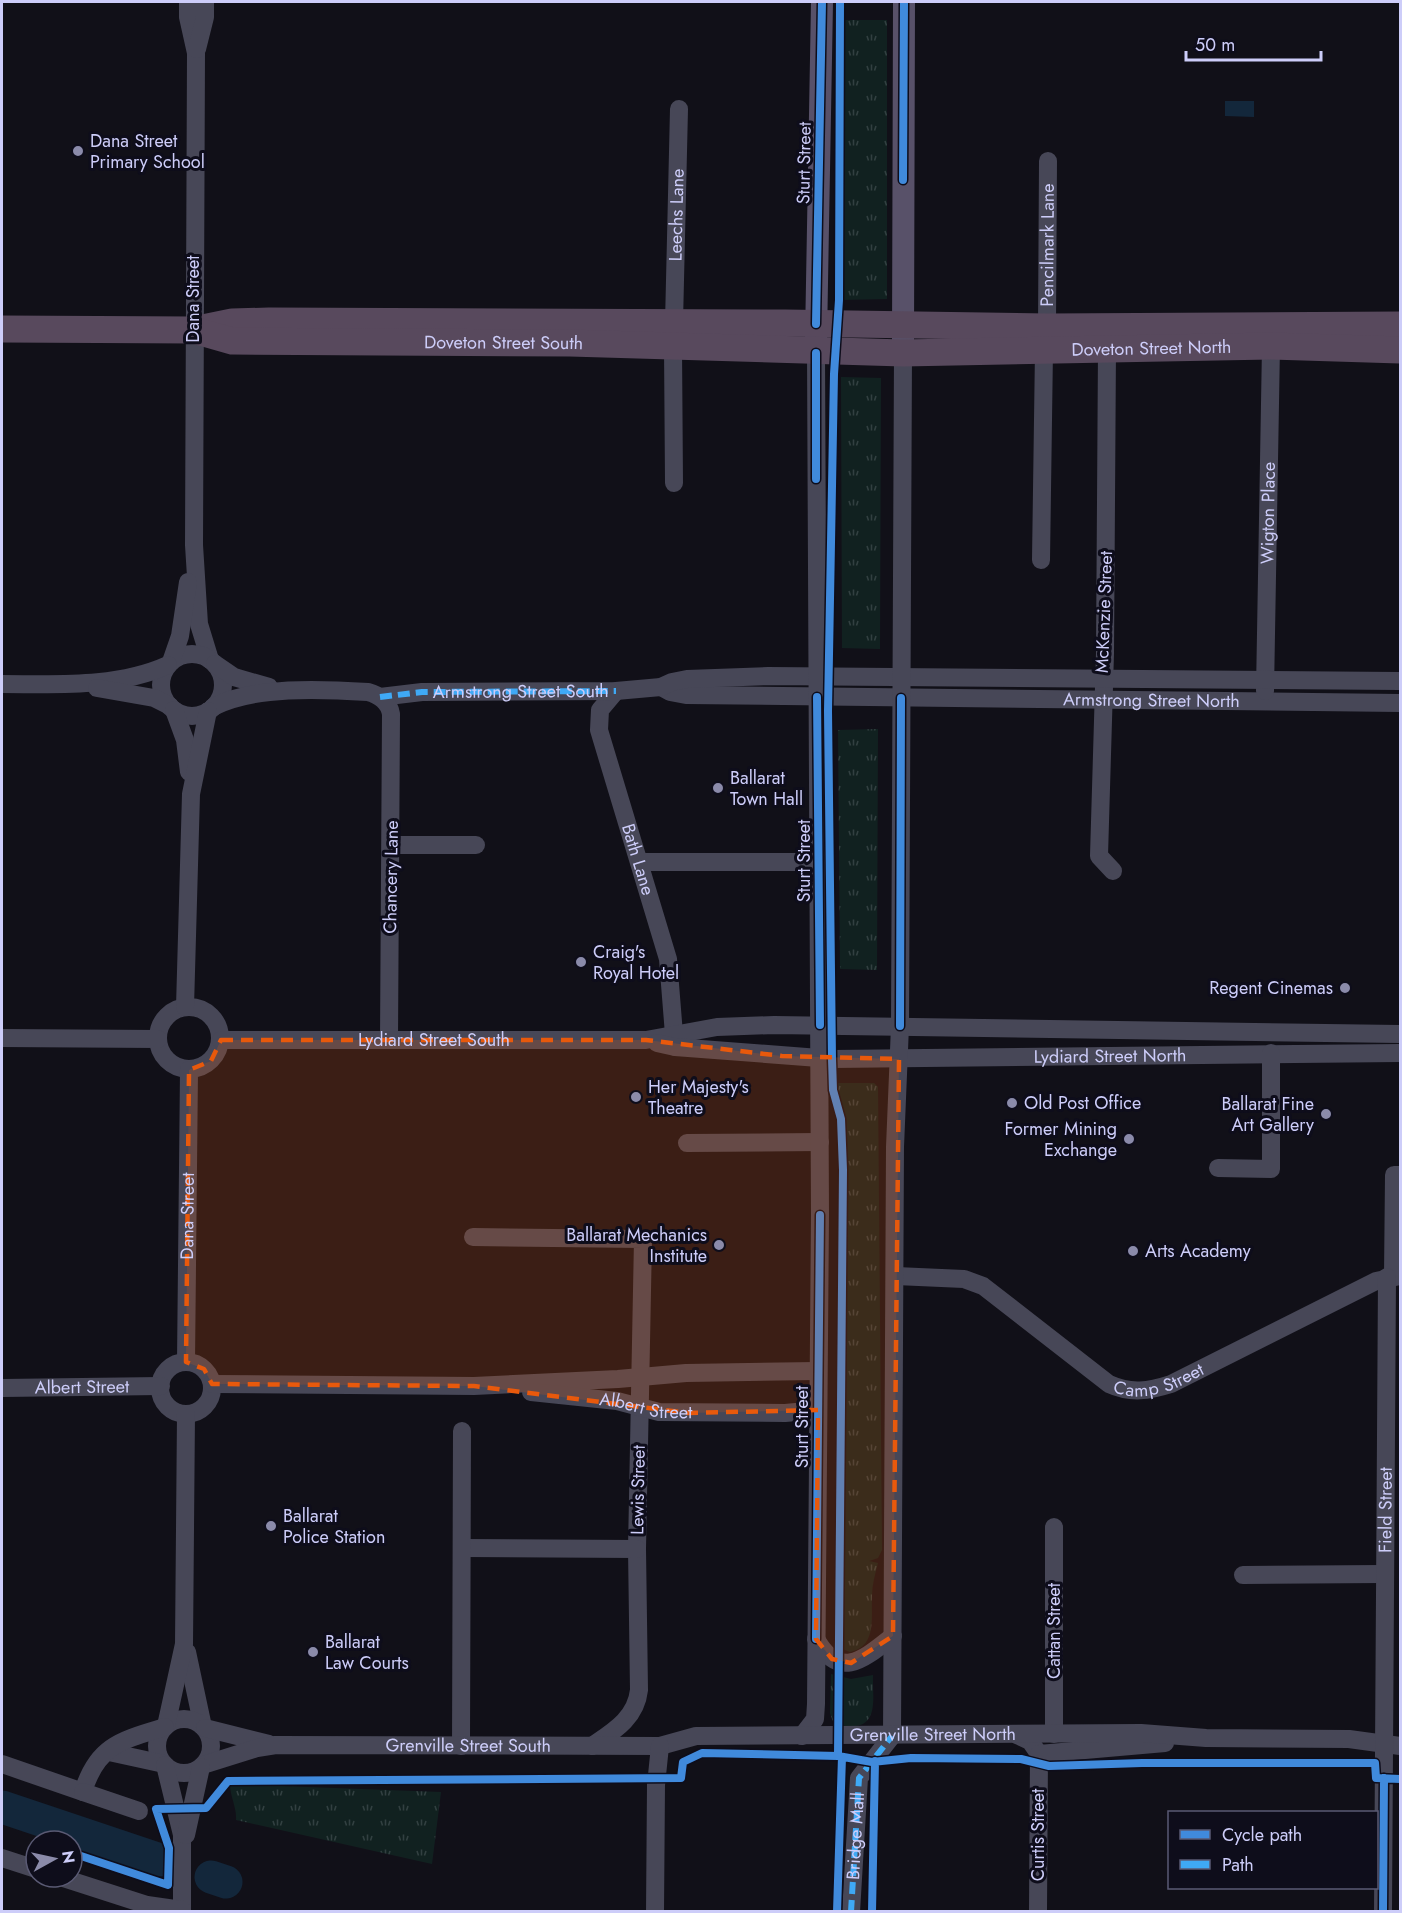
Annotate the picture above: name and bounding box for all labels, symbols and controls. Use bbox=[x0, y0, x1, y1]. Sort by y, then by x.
scale bar bbox=[1186, 24, 1321, 62]
text: 50 m bbox=[1195, 32, 1235, 58]
street label: Sturt Street bbox=[790, 121, 818, 204]
place label: Dana Street Primary School bbox=[90, 128, 205, 175]
marker: Dana Street Primary School bbox=[71, 144, 85, 158]
street label: Leechs Lane bbox=[662, 168, 691, 262]
street label: Pencilmark Lane bbox=[1034, 183, 1061, 307]
street label: Dana Street bbox=[180, 255, 206, 343]
street label: Doveton Street South bbox=[424, 329, 584, 356]
street label: Doveton Street North bbox=[1071, 334, 1232, 363]
street label: Wigton Place bbox=[1254, 462, 1282, 564]
street label: McKenzie Street bbox=[1089, 550, 1119, 673]
street label: Armstrong Street South bbox=[433, 678, 609, 705]
street label: Armstrong Street North bbox=[1063, 686, 1240, 714]
place label: Ballarat Town Hall bbox=[730, 765, 803, 812]
marker: Ballarat Town Hall bbox=[711, 781, 725, 795]
street label: Sturt Street bbox=[791, 819, 817, 902]
street label: Chancery Lane bbox=[377, 820, 405, 934]
street label: Bath Lane bbox=[615, 820, 661, 898]
place label: Craig's Royal Hotel bbox=[593, 939, 679, 986]
marker: Craig's Royal Hotel bbox=[574, 955, 588, 969]
place label: Regent Cinemas bbox=[1209, 975, 1333, 1001]
marker: Regent Cinemas bbox=[1338, 981, 1352, 995]
street label: Lydiard Street South bbox=[358, 1027, 510, 1053]
street label: Lydiard Street North bbox=[1034, 1042, 1187, 1070]
place label: Her Majesty's Theatre bbox=[648, 1074, 749, 1121]
marker: Her Majesty's Theatre bbox=[629, 1090, 643, 1104]
place label: Old Post Office bbox=[1024, 1090, 1141, 1116]
place label: Ballarat Fine Art Gallery bbox=[1221, 1091, 1314, 1138]
marker: Old Post Office bbox=[1005, 1096, 1019, 1110]
marker: Ballarat Fine Art Gallery bbox=[1319, 1107, 1333, 1121]
place label: Former Mining Exchange bbox=[1005, 1116, 1117, 1163]
marker: Former Mining Exchange bbox=[1122, 1132, 1136, 1146]
street label: Dana Street bbox=[174, 1171, 201, 1260]
place label: Ballarat Mechanics Institute bbox=[566, 1222, 707, 1269]
marker: Ballarat Mechanics Institute bbox=[712, 1238, 726, 1252]
place label: Arts Academy bbox=[1145, 1238, 1251, 1264]
marker: Arts Academy bbox=[1126, 1244, 1140, 1258]
street label: Camp Street bbox=[1110, 1356, 1209, 1404]
street label: Albert Street bbox=[35, 1373, 130, 1401]
street label: Sturt Street bbox=[789, 1385, 815, 1468]
street label: Albert Street bbox=[598, 1386, 693, 1425]
street label: Lewis Street bbox=[624, 1444, 652, 1535]
street label: Field Street bbox=[1372, 1466, 1399, 1553]
place label: Ballarat Police Station bbox=[283, 1503, 385, 1550]
marker: Ballarat Police Station bbox=[264, 1519, 278, 1533]
street label: Cattan Street bbox=[1041, 1582, 1067, 1679]
place label: Ballarat Law Courts bbox=[325, 1629, 409, 1676]
marker: Ballarat Law Courts bbox=[306, 1645, 320, 1659]
street label: Grenville Street North bbox=[850, 1721, 1016, 1748]
street label: Grenville Street South bbox=[385, 1732, 551, 1759]
street label: Curtis Street bbox=[1025, 1788, 1051, 1881]
street label: Bridge Mall bbox=[840, 1792, 871, 1881]
legend bbox=[1168, 1811, 1378, 1889]
text: Cycle path bbox=[1222, 1822, 1302, 1848]
north arrow bbox=[24, 1829, 84, 1889]
text: N bbox=[56, 1849, 81, 1865]
text: Path bbox=[1222, 1852, 1254, 1878]

